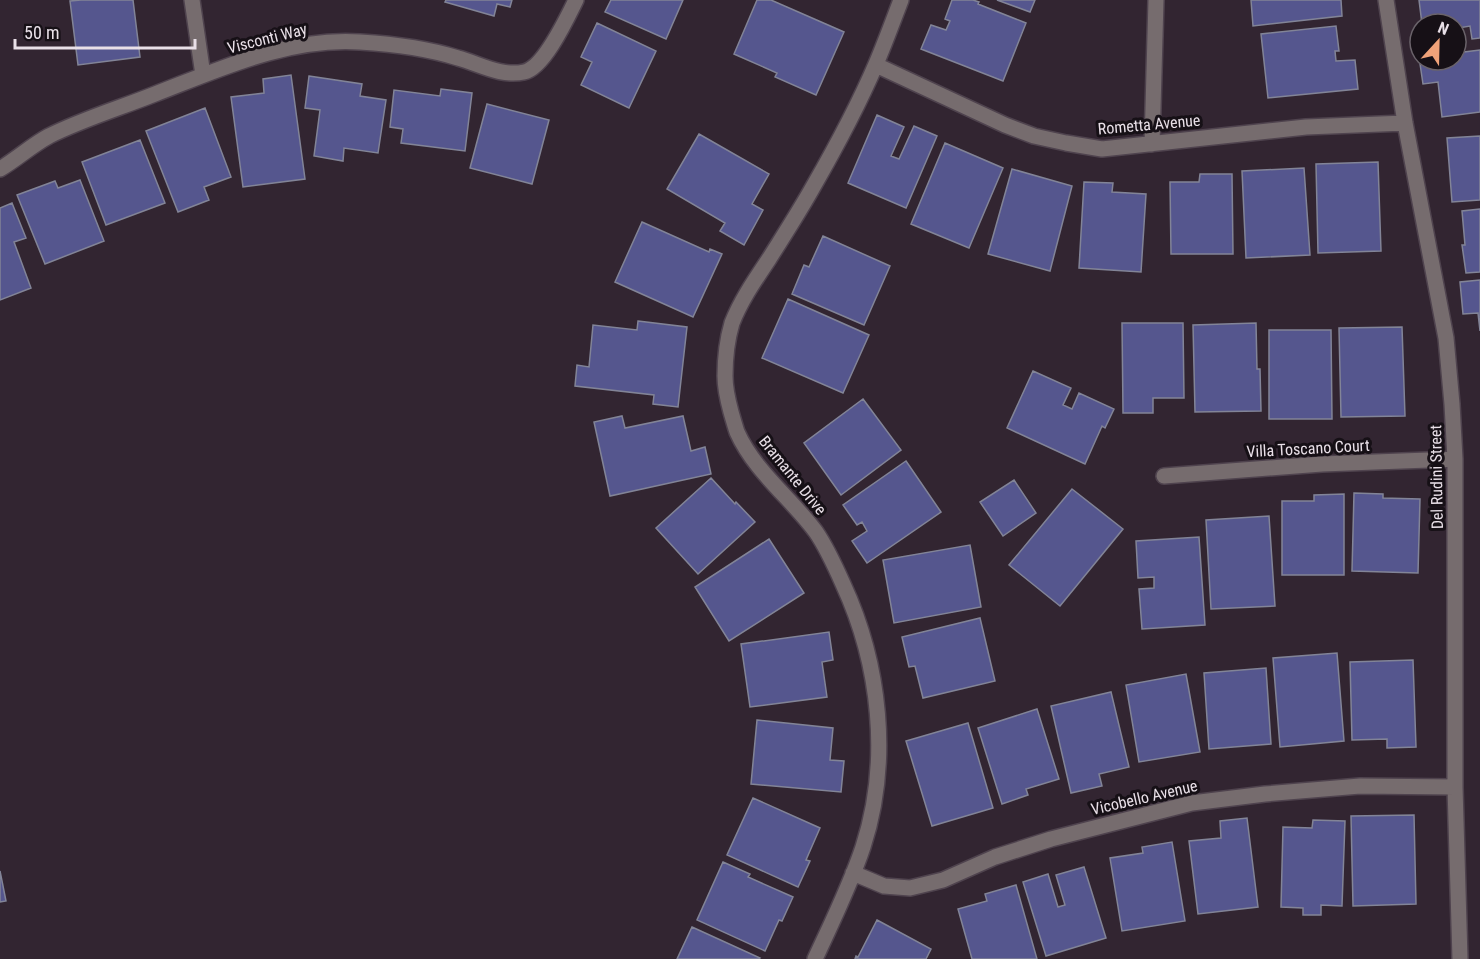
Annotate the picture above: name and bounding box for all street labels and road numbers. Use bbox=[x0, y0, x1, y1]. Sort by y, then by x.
street label: Visconti Way bbox=[225, 19, 309, 58]
street label: Rometta Avenue bbox=[1097, 111, 1201, 138]
street label: Del Rudini Street bbox=[1426, 424, 1447, 529]
street label: Bramante Drive bbox=[755, 432, 830, 519]
street label: Villa Toscano Court bbox=[1246, 436, 1370, 461]
street label: Vicobello Avenue bbox=[1089, 776, 1199, 819]

